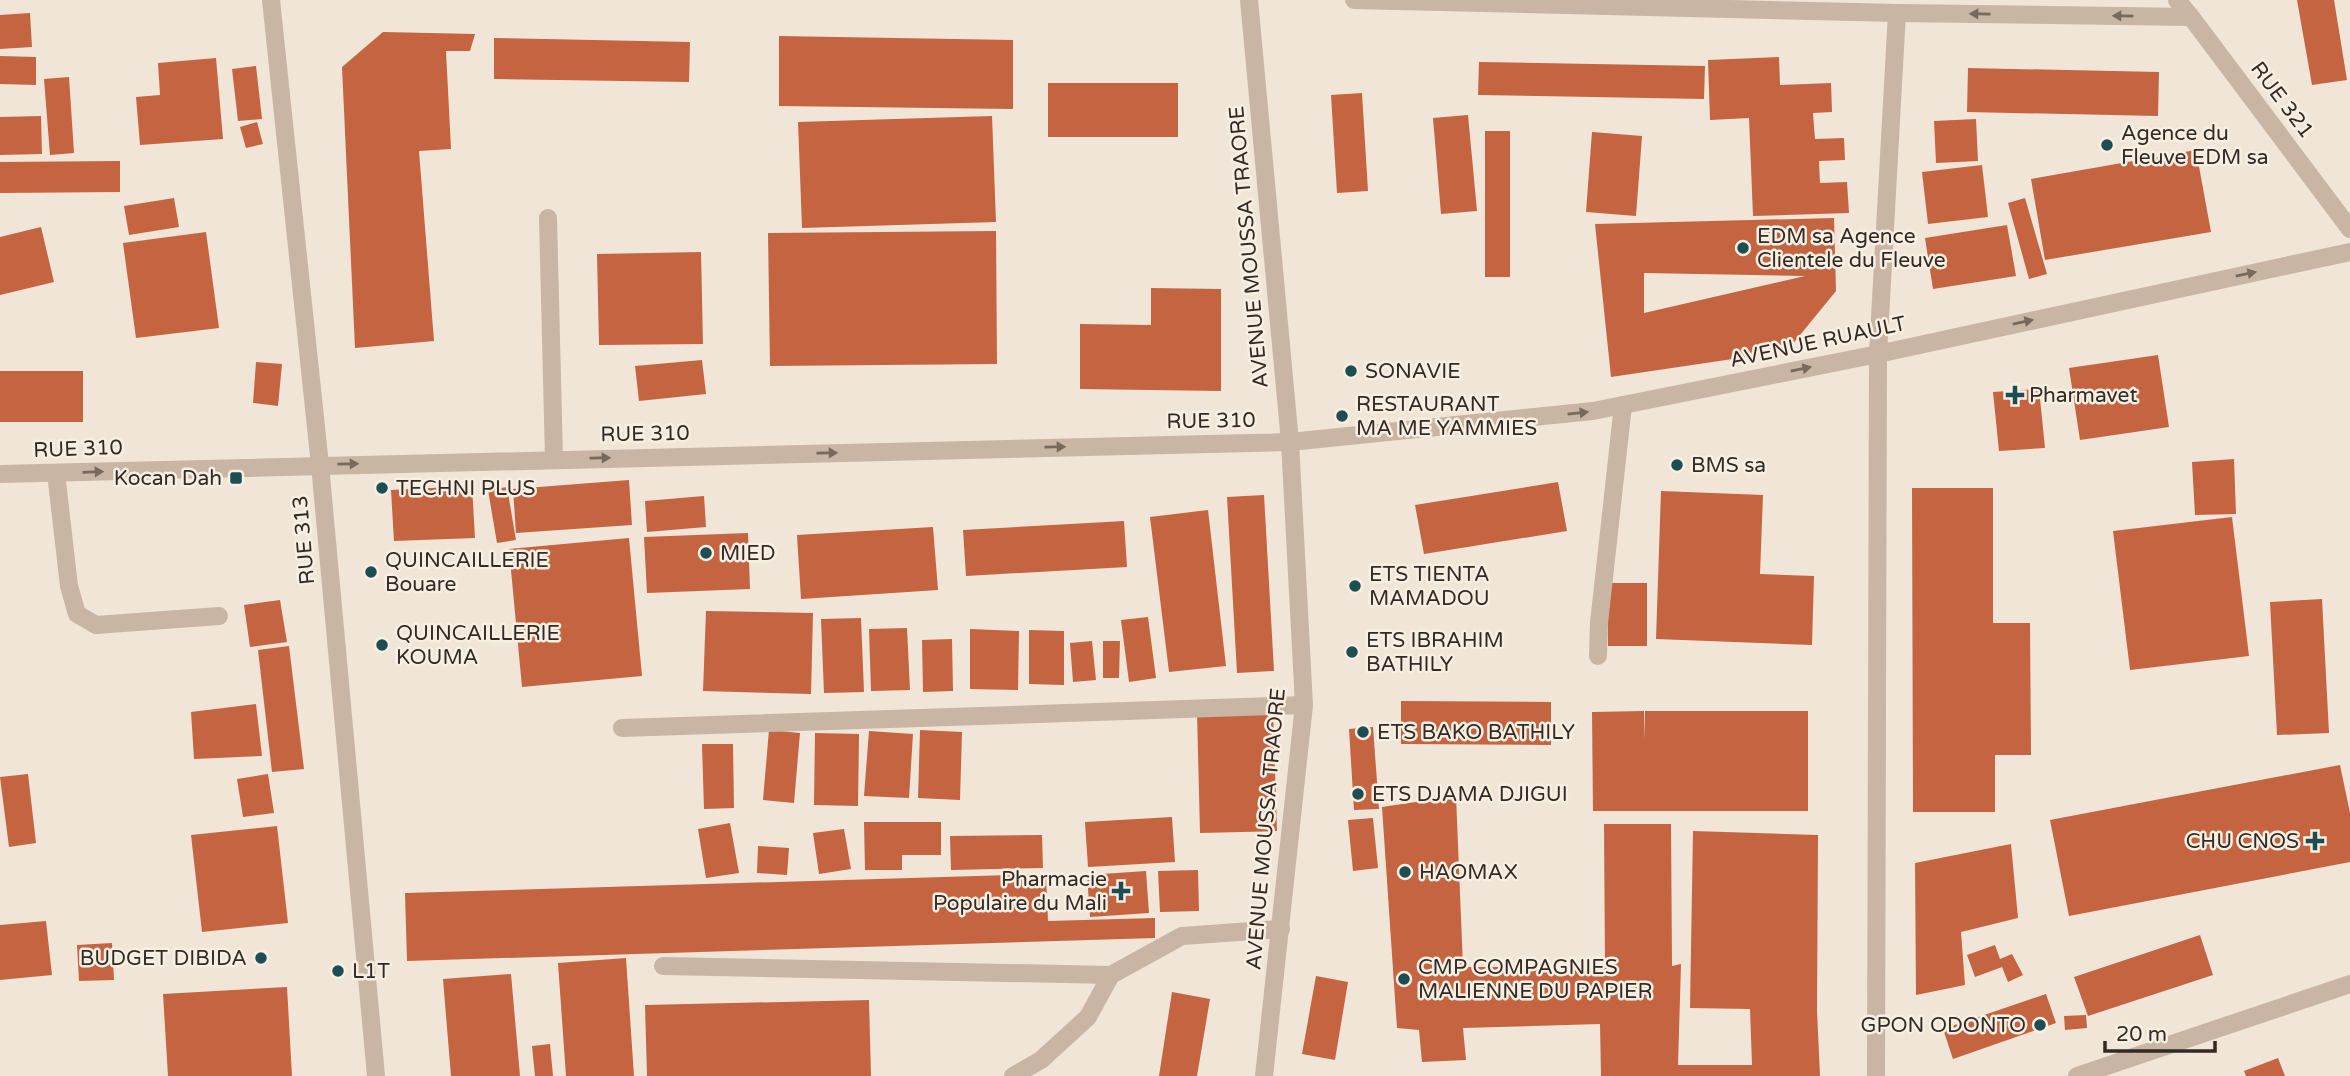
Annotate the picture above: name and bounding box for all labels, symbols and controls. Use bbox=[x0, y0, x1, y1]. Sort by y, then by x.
one-way arrow bbox=[1968, 8, 1990, 20]
one-way arrow bbox=[2111, 10, 2133, 22]
street label: RUE 321 bbox=[2245, 57, 2319, 143]
street label: AVENUE MOUSSA TRAORE bbox=[1224, 105, 1274, 389]
place label: Agence du Fleuve EDM sa bbox=[2121, 121, 2269, 170]
marker: Agence du Fleuve EDM sa bbox=[2099, 137, 2115, 153]
place label: EDM sa Agence Clientele du Fleuve bbox=[1757, 224, 1946, 273]
marker: EDM sa Agence Clientele du Fleuve bbox=[1735, 240, 1751, 256]
one-way arrow bbox=[2235, 269, 2257, 280]
street label: AVENUE RUAULT bbox=[1728, 311, 1909, 373]
one-way arrow bbox=[2012, 317, 2034, 328]
place label: SONAVIE bbox=[1365, 359, 1461, 384]
marker: SONAVIE bbox=[1343, 363, 1359, 379]
one-way arrow bbox=[1790, 364, 1812, 375]
place label: Pharmavet bbox=[2029, 383, 2137, 408]
marker: Pharmavet bbox=[2007, 387, 2023, 403]
place label: RESTAURANT MA ME YAMMIES bbox=[1356, 392, 1537, 441]
one-way arrow bbox=[1567, 407, 1589, 418]
street label: RUE 310 bbox=[1166, 408, 1256, 434]
marker: RESTAURANT MA ME YAMMIES bbox=[1334, 408, 1350, 424]
street label: RUE 310 bbox=[600, 421, 690, 447]
street label: RUE 310 bbox=[33, 435, 123, 463]
one-way arrow bbox=[1044, 442, 1066, 453]
one-way arrow bbox=[817, 447, 839, 458]
one-way arrow bbox=[589, 452, 611, 464]
place label: BMS sa bbox=[1691, 453, 1766, 478]
marker: BMS sa bbox=[1669, 457, 1685, 473]
one-way arrow bbox=[337, 459, 359, 470]
one-way arrow bbox=[82, 466, 104, 477]
place label: Kocan Dah bbox=[114, 466, 222, 491]
marker: Kocan Dah bbox=[228, 470, 244, 486]
place label: TECHNI PLUS bbox=[396, 476, 536, 501]
marker: TECHNI PLUS bbox=[374, 480, 390, 496]
street label: RUE 313 bbox=[288, 494, 320, 586]
place label: MIED bbox=[720, 541, 775, 566]
marker: MIED bbox=[698, 545, 714, 561]
place label: QUINCAILLERIE Bouare bbox=[385, 548, 549, 597]
place label: ETS TIENTA MAMADOU bbox=[1369, 562, 1490, 611]
marker: QUINCAILLERIE Bouare bbox=[363, 564, 379, 580]
marker: ETS TIENTA MAMADOU bbox=[1347, 578, 1363, 594]
place label: QUINCAILLERIE KOUMA bbox=[396, 621, 560, 670]
place label: ETS IBRAHIM BATHILY bbox=[1366, 628, 1504, 677]
marker: QUINCAILLERIE KOUMA bbox=[374, 637, 390, 653]
marker: ETS IBRAHIM BATHILY bbox=[1344, 644, 1360, 660]
street label: AVENUE MOUSSA TRAORE bbox=[1241, 687, 1291, 971]
place label: ETS BAKO BATHILY bbox=[1377, 720, 1575, 745]
marker: ETS BAKO BATHILY bbox=[1355, 724, 1371, 740]
place label: ETS DJAMA DJIGUI bbox=[1372, 782, 1568, 807]
marker: ETS DJAMA DJIGUI bbox=[1350, 786, 1366, 802]
place label: CHU CNOS bbox=[2186, 829, 2299, 854]
marker: CHU CNOS bbox=[2305, 831, 2325, 851]
place label: HAOMAX bbox=[1419, 860, 1518, 885]
marker: HAOMAX bbox=[1397, 864, 1413, 880]
place label: Pharmacie Populaire du Mali bbox=[933, 867, 1107, 916]
marker: Pharmacie Populaire du Mali bbox=[1113, 883, 1129, 899]
place label: BUDGET DIBIDA bbox=[80, 946, 247, 971]
marker: BUDGET DIBIDA bbox=[253, 950, 269, 966]
place label: CMP COMPAGNIES MALIENNE DU PAPIER bbox=[1418, 955, 1652, 1004]
place label: L1T bbox=[352, 959, 390, 984]
marker: L1T bbox=[330, 963, 346, 979]
marker: CMP COMPAGNIES MALIENNE DU PAPIER bbox=[1396, 971, 1412, 987]
scale bar bbox=[2105, 1010, 2215, 1054]
place label: GPON ODONTO bbox=[1861, 1013, 2026, 1038]
marker: GPON ODONTO bbox=[2032, 1017, 2048, 1033]
text: 20 m bbox=[2116, 1022, 2167, 1047]

